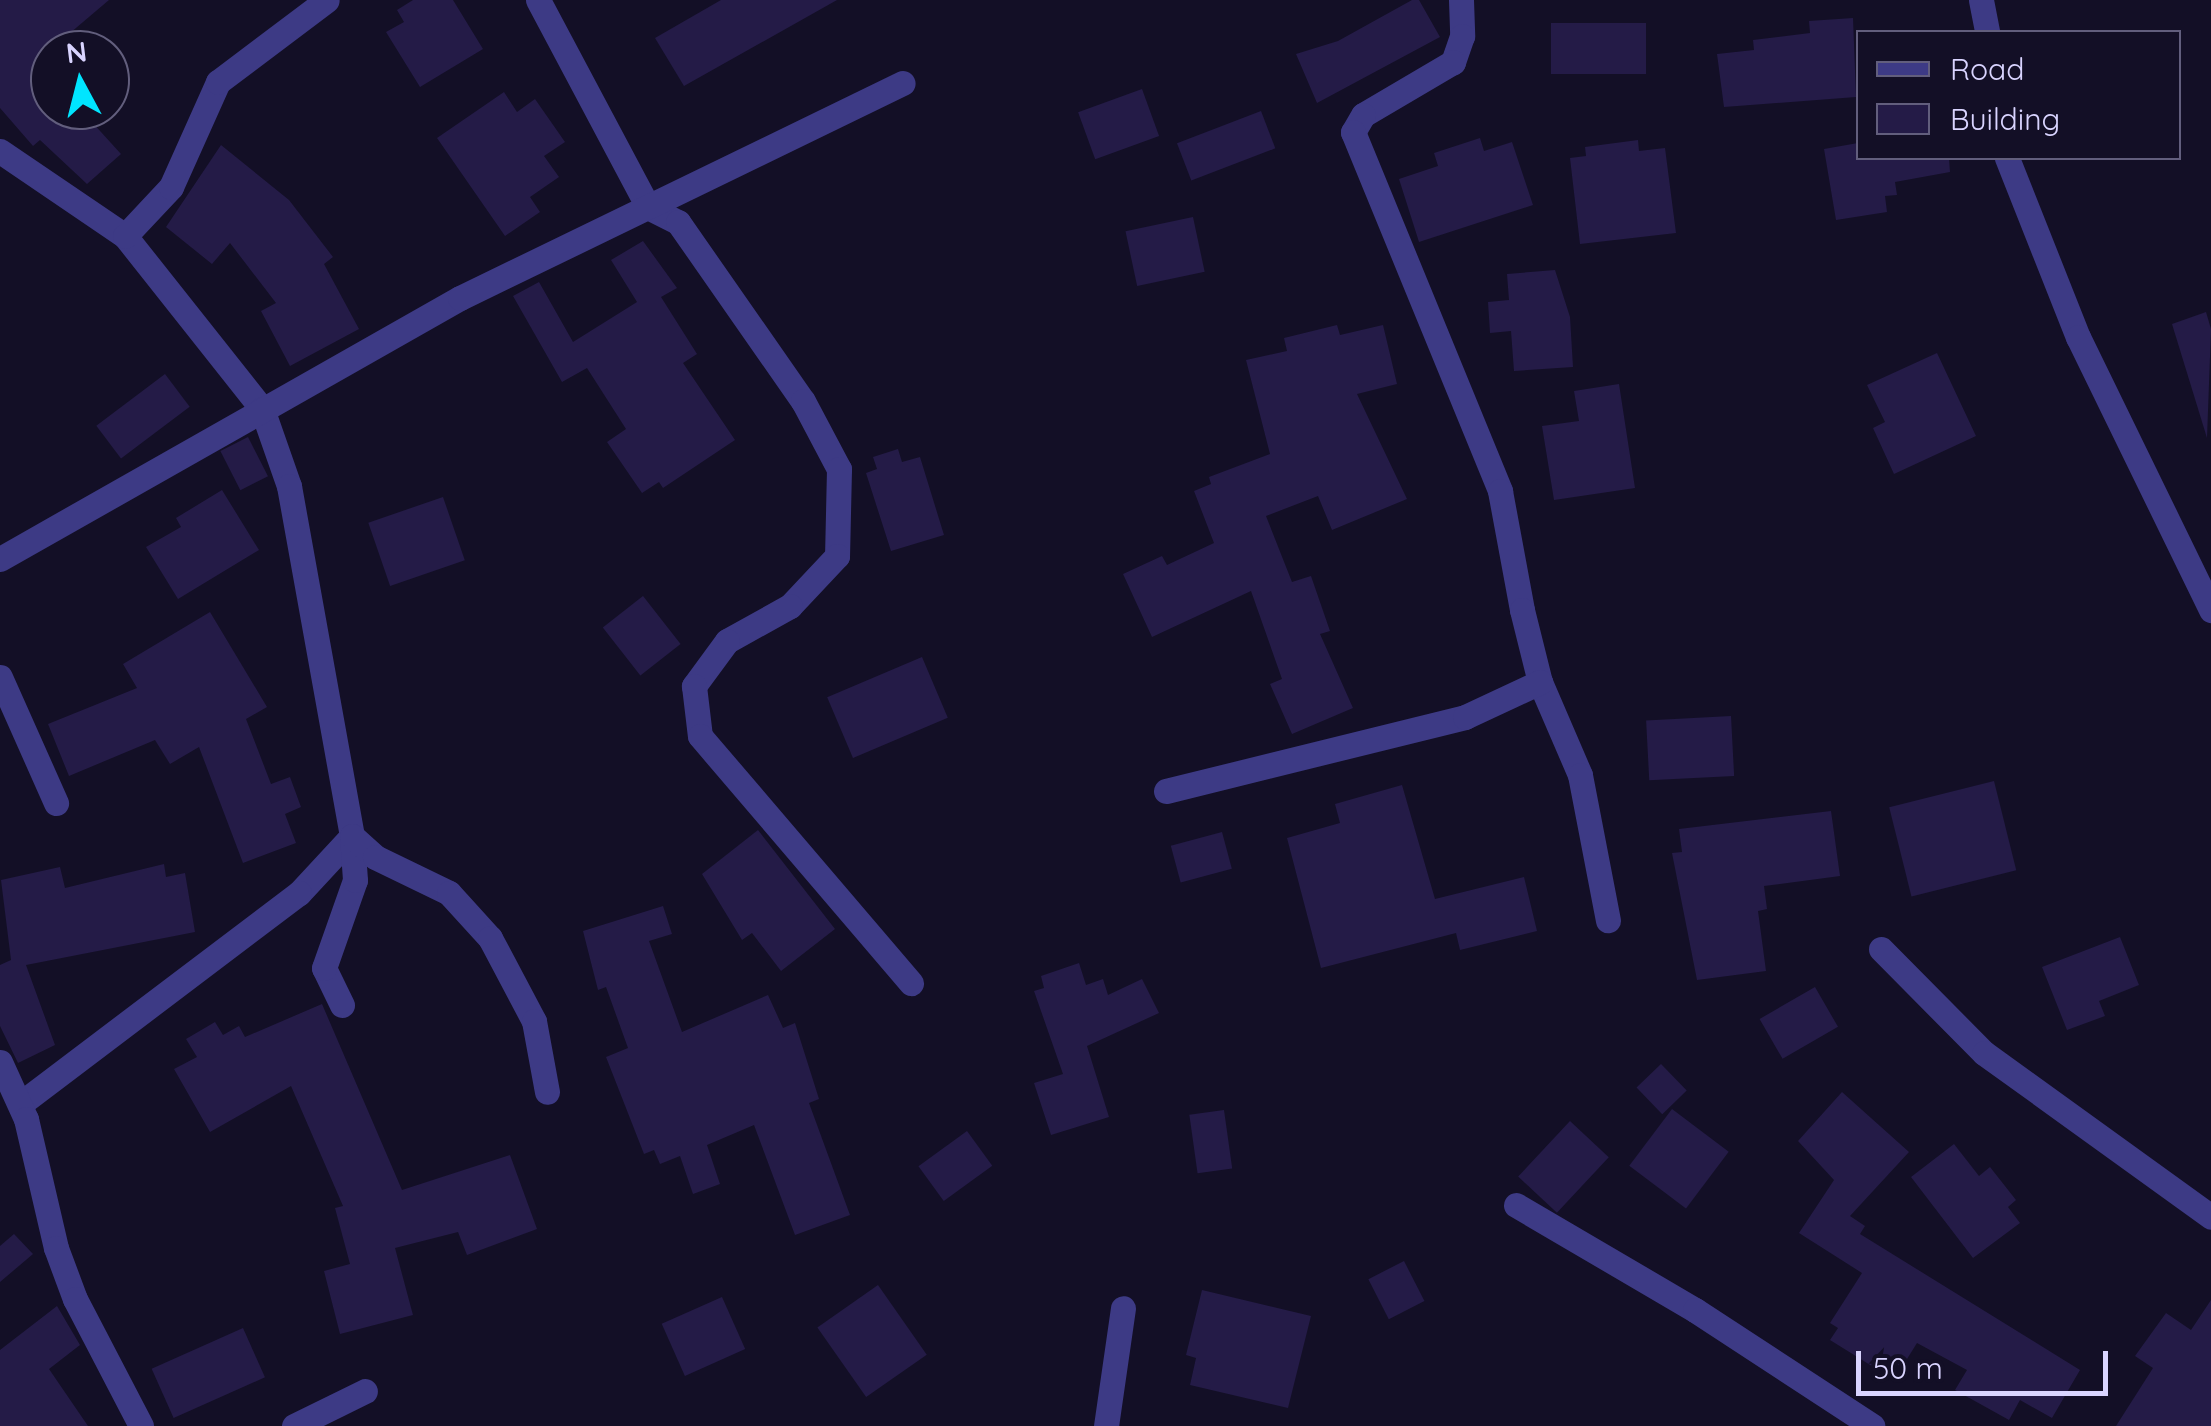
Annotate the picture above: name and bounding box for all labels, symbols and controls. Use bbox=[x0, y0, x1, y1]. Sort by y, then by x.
north arrow bbox=[30, 30, 130, 130]
legend bbox=[1856, 30, 2181, 160]
text: N bbox=[64, 33, 89, 70]
text: Road bbox=[1950, 50, 2024, 88]
text: Building bbox=[1950, 100, 2060, 138]
scale bar bbox=[1861, 1331, 2114, 1393]
text: 50 m bbox=[1873, 1349, 1943, 1387]

